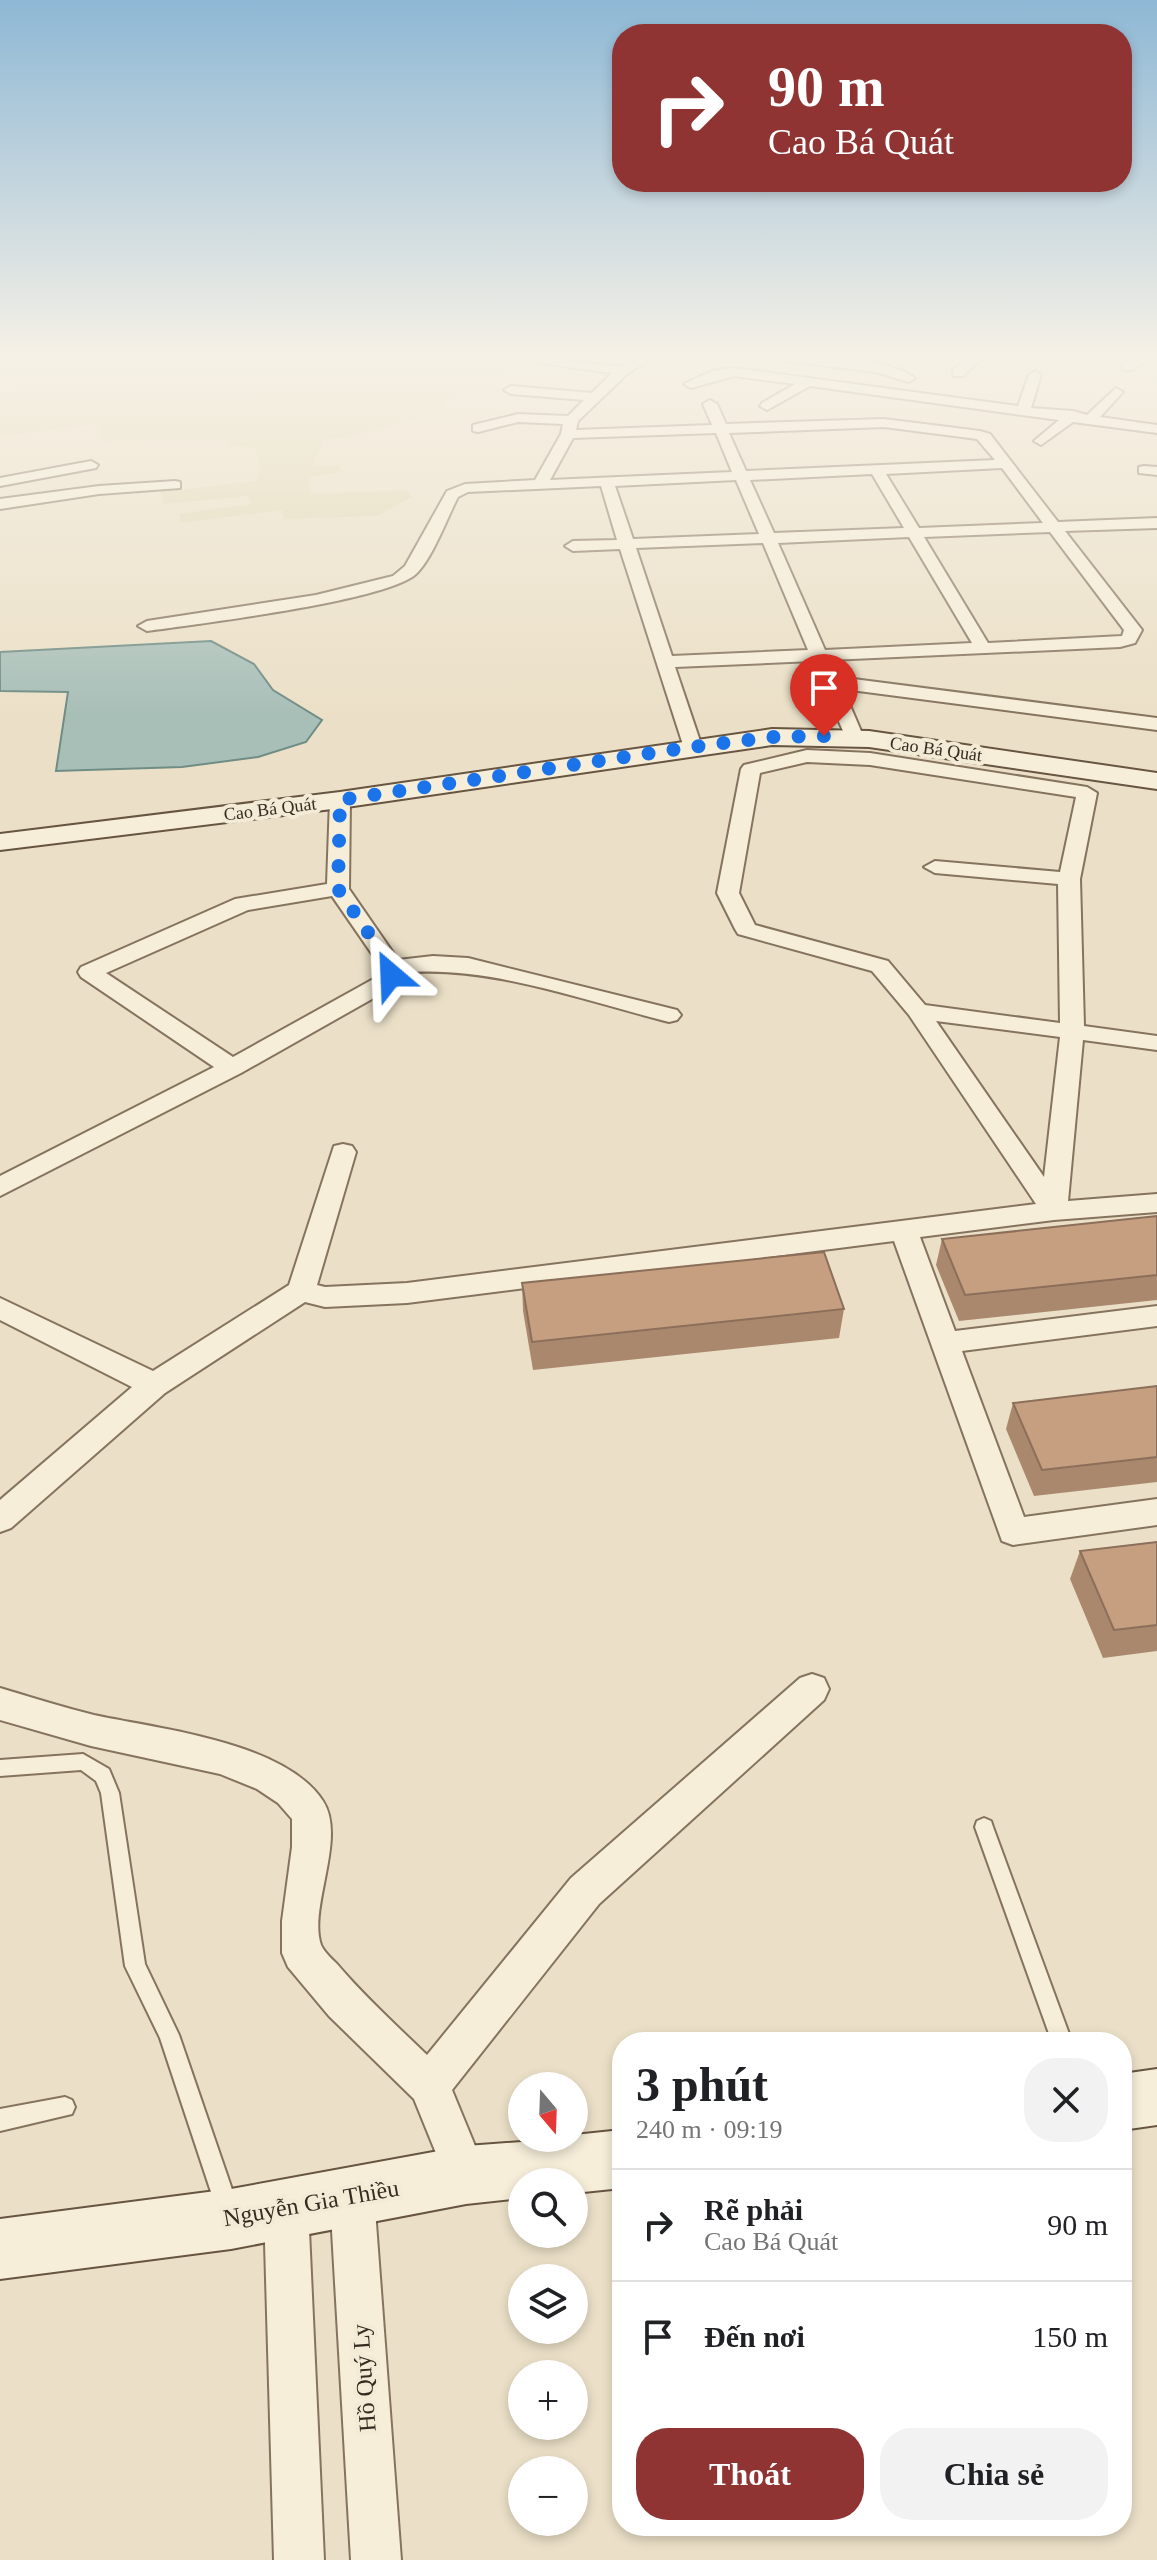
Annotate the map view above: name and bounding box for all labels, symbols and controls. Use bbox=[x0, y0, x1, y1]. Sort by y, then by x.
icon: right bbox=[636, 56, 740, 160]
text: 90 m bbox=[768, 56, 885, 118]
text: Cao Bá Quát bbox=[768, 122, 954, 162]
pin bbox=[790, 654, 858, 736]
icon: arrive bbox=[802, 666, 846, 710]
street label: Cao Bá Quát bbox=[889, 733, 983, 765]
street label: Cao Bá Quát bbox=[223, 793, 317, 825]
position arrow bbox=[349, 933, 433, 1017]
text: 3 phút bbox=[636, 2058, 768, 2111]
button: close bbox=[1024, 2058, 1108, 2142]
north arrow bbox=[508, 2072, 588, 2152]
map controls bbox=[508, 2072, 588, 2536]
text: 240 m · 09:19 bbox=[636, 2115, 783, 2144]
button: search bbox=[508, 2168, 588, 2248]
street label: Nguyễn Gia Thiều bbox=[221, 2175, 401, 2231]
text: Rẽ phải bbox=[704, 2193, 803, 2226]
icon: right bbox=[636, 2203, 680, 2247]
text: 90 m bbox=[1047, 2208, 1108, 2241]
text: Cao Bá Quát bbox=[704, 2227, 838, 2256]
button: layers bbox=[508, 2264, 588, 2344]
icon: arrive bbox=[636, 2315, 680, 2359]
text: Đến nơi bbox=[704, 2320, 805, 2353]
text: 150 m bbox=[1032, 2320, 1108, 2353]
street label: Hồ Quý Ly bbox=[347, 2323, 381, 2433]
button: + bbox=[508, 2360, 588, 2440]
button: Thoát bbox=[636, 2428, 864, 2520]
button: Chia sẻ bbox=[880, 2428, 1108, 2520]
button: − bbox=[508, 2456, 588, 2536]

